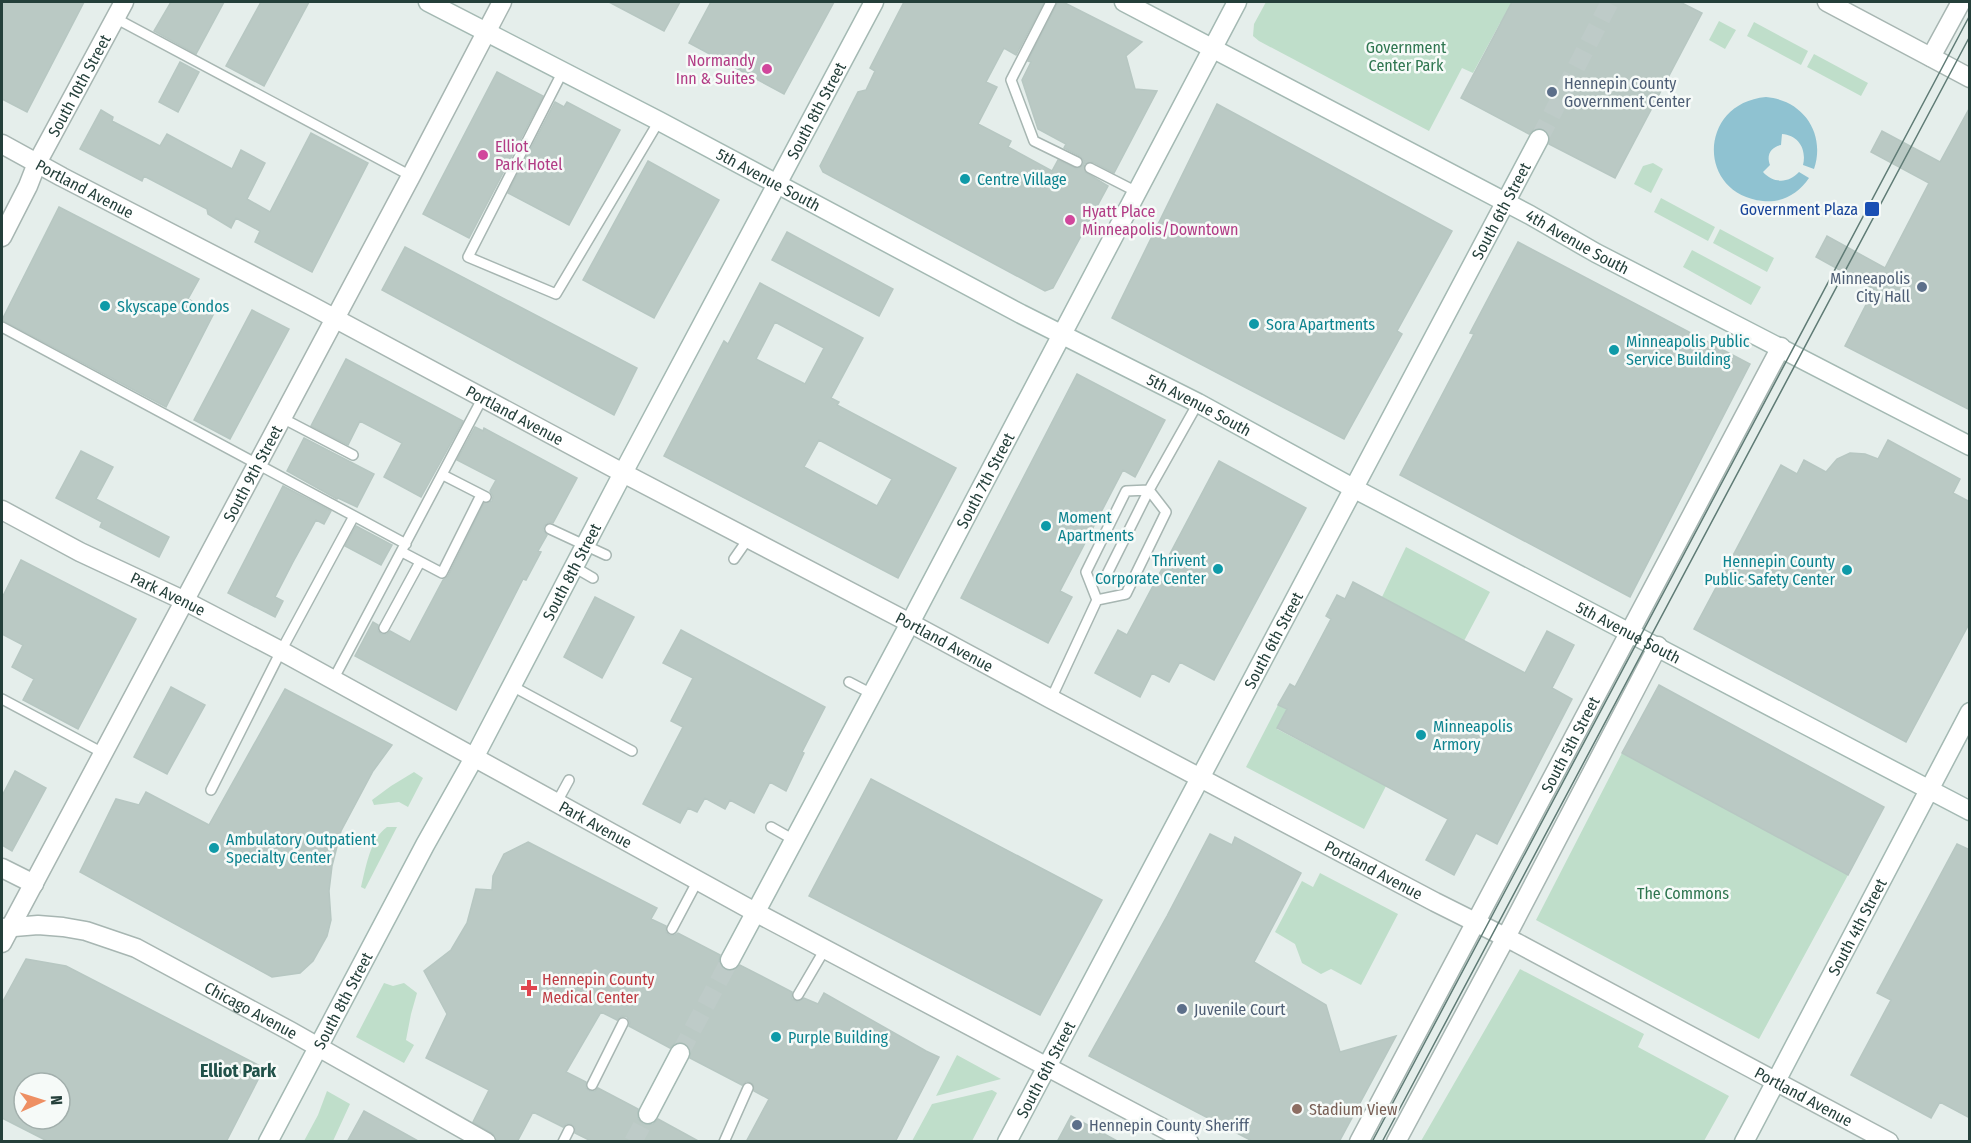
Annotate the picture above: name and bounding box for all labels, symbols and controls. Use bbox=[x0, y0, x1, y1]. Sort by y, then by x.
street label: South 10th Street bbox=[44, 31, 115, 140]
park label: Government Center Park bbox=[1366, 38, 1447, 75]
place label: Normandy Inn & Suites bbox=[676, 51, 756, 88]
street label: South 8th Street bbox=[783, 59, 850, 163]
marker: Normandy Inn & Suites bbox=[760, 62, 774, 76]
place label: Hennepin County Government Center bbox=[1564, 74, 1691, 111]
marker: Hennepin County Government Center bbox=[1545, 85, 1559, 99]
place label: Elliot Park Hotel bbox=[495, 137, 562, 174]
street label: 5th Avenue South bbox=[713, 144, 824, 215]
marker: Elliot Park Hotel bbox=[476, 148, 490, 162]
street label: Portland Avenue bbox=[32, 155, 137, 222]
street label: South 6th Street bbox=[1468, 159, 1535, 263]
place label: Centre Village bbox=[977, 170, 1067, 189]
marker: Centre Village bbox=[958, 172, 972, 186]
place label: Government Plaza bbox=[1740, 200, 1858, 219]
marker: Government Plaza bbox=[1863, 200, 1881, 218]
place label: Hyatt Place Minneapolis/Downtown bbox=[1082, 202, 1238, 239]
street label: 4th Avenue South bbox=[1522, 206, 1632, 278]
marker: Hyatt Place Minneapolis/Downtown bbox=[1063, 213, 1077, 227]
place label: Minneapolis City Hall bbox=[1830, 269, 1910, 306]
marker: Minneapolis City Hall bbox=[1915, 280, 1929, 294]
place label: Skyscape Condos bbox=[117, 297, 230, 316]
marker: Skyscape Condos bbox=[98, 299, 112, 313]
place label: Sora Apartments bbox=[1266, 315, 1375, 334]
marker: Sora Apartments bbox=[1247, 317, 1261, 331]
place label: Minneapolis Public Service Building bbox=[1626, 332, 1750, 369]
marker: Minneapolis Public Service Building bbox=[1607, 343, 1621, 357]
street label: 5th Avenue South bbox=[1144, 370, 1254, 440]
street label: Portland Avenue bbox=[463, 382, 567, 449]
street label: South 9th Street bbox=[219, 421, 287, 525]
street label: South 7th Street bbox=[952, 429, 1019, 532]
place label: Moment Apartments bbox=[1058, 508, 1134, 545]
street label: South 8th Street bbox=[539, 519, 605, 624]
marker: Moment Apartments bbox=[1039, 519, 1053, 533]
place label: Thrivent Corporate Center bbox=[1095, 551, 1207, 588]
place label: Hennepin County Public Safety Center bbox=[1704, 552, 1836, 589]
marker: Thrivent Corporate Center bbox=[1211, 562, 1225, 576]
marker: Hennepin County Public Safety Center bbox=[1840, 563, 1854, 577]
street label: Park Avenue bbox=[128, 568, 208, 620]
street label: South 6th Street bbox=[1240, 588, 1307, 692]
street label: 5th Avenue South bbox=[1573, 598, 1684, 668]
street label: Portland Avenue bbox=[892, 608, 996, 676]
street label: South 5th Street bbox=[1537, 693, 1604, 796]
place label: Minneapolis Armory bbox=[1433, 717, 1513, 754]
marker: Minneapolis Armory bbox=[1414, 728, 1428, 742]
street label: Park Avenue bbox=[556, 797, 635, 852]
place label: Ambulatory Outpatient Specialty Center bbox=[226, 830, 377, 867]
street label: Portland Avenue bbox=[1321, 837, 1426, 904]
marker: Ambulatory Outpatient Specialty Center bbox=[207, 841, 221, 855]
street label: South 4th Street bbox=[1824, 875, 1891, 979]
park label: The Commons bbox=[1637, 884, 1729, 903]
street label: South 8th Street bbox=[310, 948, 377, 1053]
place label: Hennepin County Medical Center bbox=[542, 970, 655, 1007]
street label: Chicago Avenue bbox=[201, 978, 301, 1043]
marker: Hennepin County Medical Center bbox=[520, 979, 538, 997]
place label: Juvenile Court bbox=[1194, 1000, 1286, 1019]
marker: Juvenile Court bbox=[1175, 1002, 1189, 1016]
street label: South 6th Street bbox=[1012, 1017, 1080, 1121]
place label: Purple Building bbox=[788, 1028, 889, 1047]
marker: Purple Building bbox=[769, 1030, 783, 1044]
district label: Elliot Park bbox=[200, 1060, 277, 1082]
street label: Portland Avenue bbox=[1751, 1063, 1856, 1131]
north arrow bbox=[12, 1071, 72, 1131]
text: N bbox=[47, 1095, 66, 1106]
place label: Stadium View bbox=[1309, 1100, 1398, 1119]
marker: Stadium View bbox=[1290, 1102, 1304, 1116]
place label: Hennepin County Sheriff bbox=[1089, 1116, 1250, 1135]
marker: Hennepin County Sheriff bbox=[1070, 1118, 1084, 1132]

